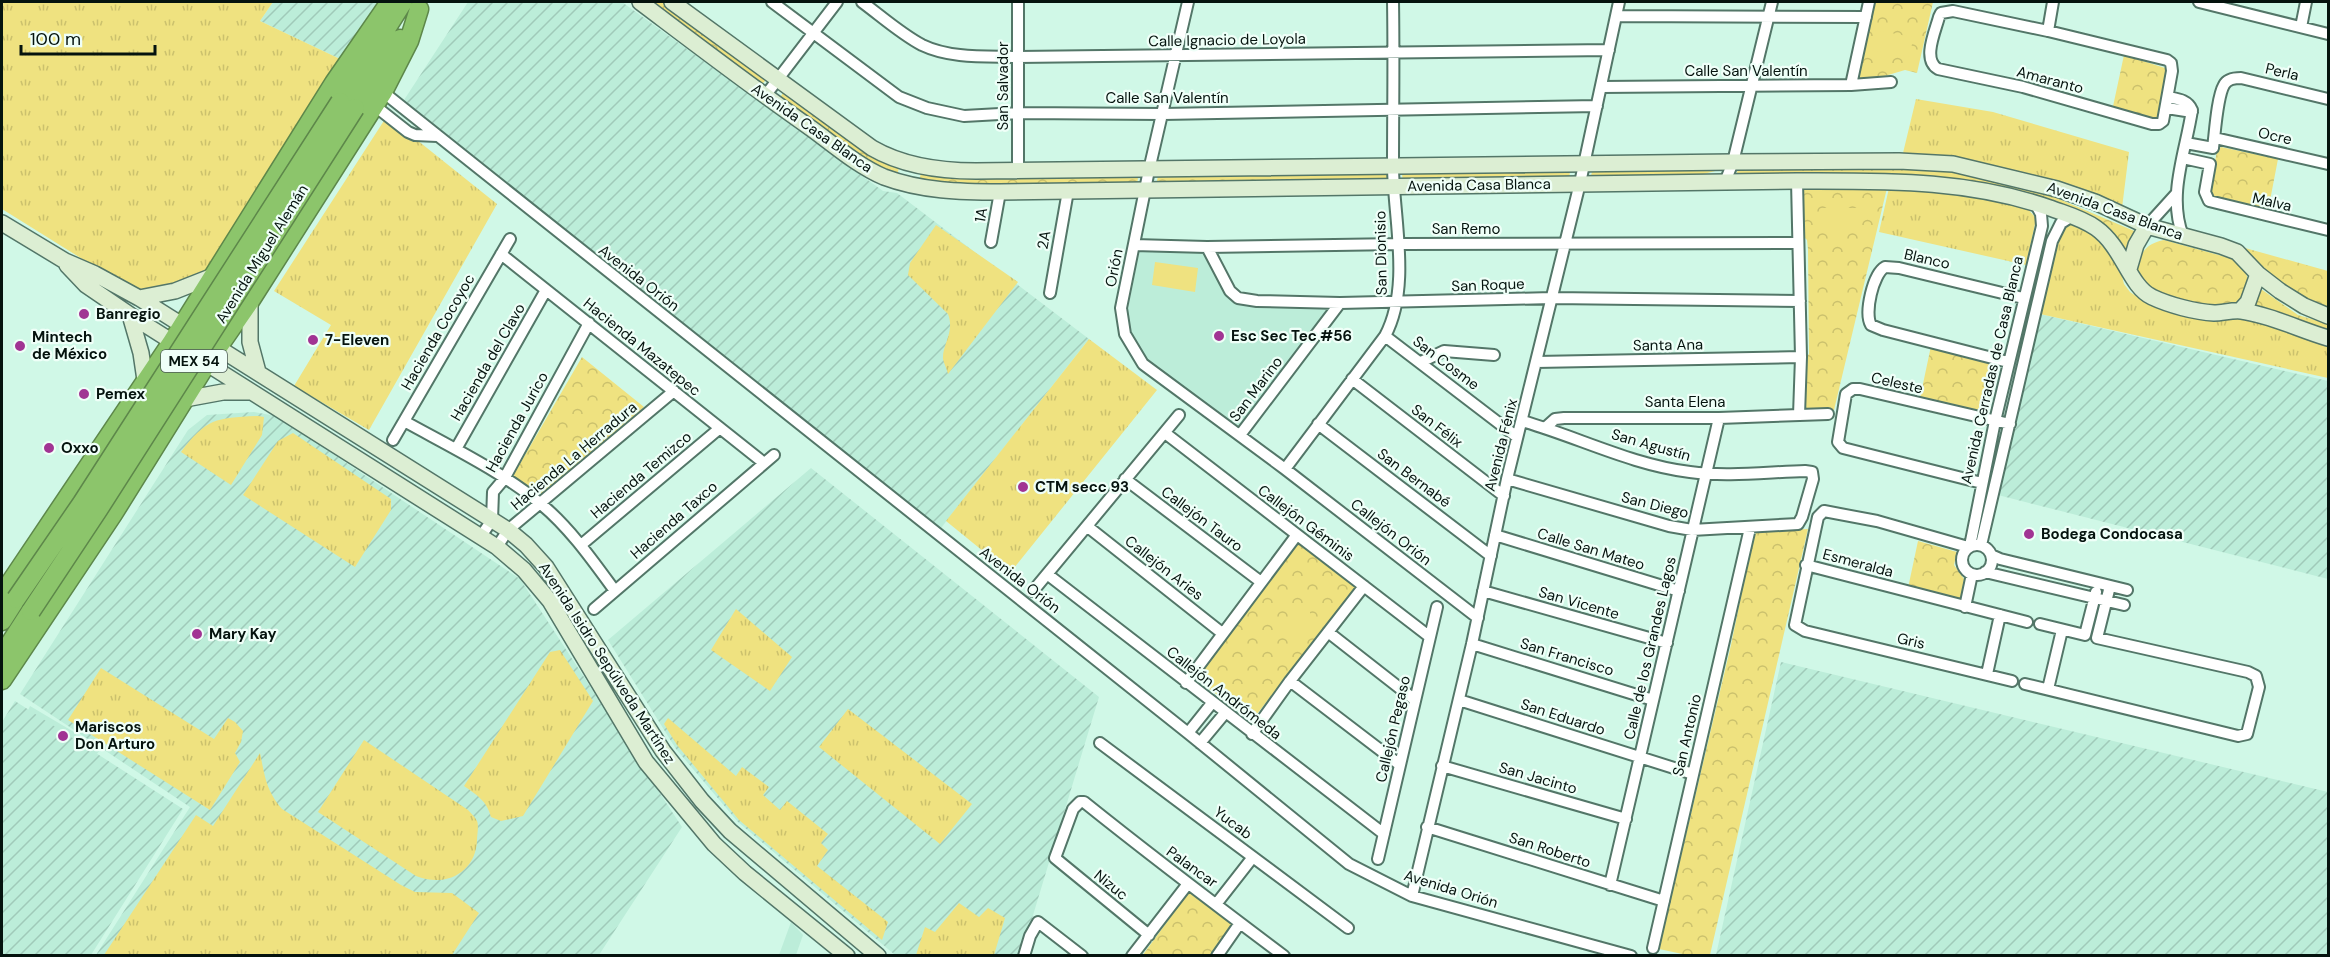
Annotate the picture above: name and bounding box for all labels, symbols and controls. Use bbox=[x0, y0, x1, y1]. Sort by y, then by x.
scale bar bbox=[21, 18, 154, 56]
text: 100 m bbox=[30, 27, 81, 51]
street label: Calle Ignacio de Loyola bbox=[1148, 29, 1306, 51]
street label: San Salvador bbox=[993, 41, 1013, 131]
street label: Perla bbox=[2263, 58, 2301, 86]
street label: Calle San Valentín bbox=[1684, 61, 1808, 81]
street label: Amaranto bbox=[2014, 61, 2086, 99]
street label: Avenida Casa Blanca bbox=[747, 79, 877, 177]
street label: Calle San Valentín bbox=[1105, 88, 1229, 108]
street label: Ocre bbox=[2256, 122, 2294, 150]
street label: Avenida Casa Blanca bbox=[1407, 174, 1551, 196]
street label: Avenida Casa Blanca bbox=[2044, 177, 2186, 245]
street label: Avenida Miguel Alemán bbox=[211, 181, 313, 327]
street label: Malva bbox=[2250, 188, 2294, 216]
street label: 1A bbox=[970, 206, 992, 224]
street label: San Dionisio bbox=[1370, 210, 1392, 295]
street label: San Remo bbox=[1432, 219, 1500, 239]
street label: 2A bbox=[1033, 229, 1055, 251]
street label: Avenida Orión bbox=[595, 240, 683, 316]
street label: Blanco bbox=[1902, 244, 1952, 274]
street label: Orión bbox=[1101, 247, 1127, 289]
street label: Avenida Cerradas de Casa Blanca bbox=[1956, 254, 2028, 486]
street label: Hacienda Cocoyoc bbox=[397, 270, 479, 394]
street label: San Roque bbox=[1451, 274, 1525, 296]
street label: Hacienda Mazatepec bbox=[579, 293, 705, 401]
street label: Hacienda del Clavo bbox=[446, 299, 530, 425]
place label: Banregio bbox=[96, 304, 161, 324]
marker: Banregio bbox=[77, 307, 91, 321]
place label: Esc Sec Tec #56 bbox=[1231, 326, 1352, 346]
place label: Mintech de México bbox=[32, 327, 107, 364]
marker: Esc Sec Tec #56 bbox=[1212, 329, 1226, 343]
place label: 7-Eleven bbox=[325, 330, 389, 350]
street label: San Cosme bbox=[1409, 331, 1483, 395]
marker: 7-Eleven bbox=[306, 333, 320, 347]
street label: Santa Ana bbox=[1633, 334, 1703, 356]
marker: Mintech de México bbox=[13, 339, 27, 353]
road number: MEX 54 bbox=[161, 350, 227, 372]
street label: San Marino bbox=[1225, 352, 1287, 426]
street label: Celeste bbox=[1869, 367, 1925, 399]
street label: Hacienda Jurico bbox=[481, 368, 553, 476]
place label: Pemex bbox=[96, 384, 145, 404]
marker: Pemex bbox=[77, 387, 91, 401]
street label: Santa Elena bbox=[1645, 392, 1725, 412]
street label: Avenida Fénix bbox=[1480, 396, 1522, 493]
street label: Hacienda La Herradura bbox=[507, 397, 641, 515]
street label: San Félix bbox=[1407, 400, 1467, 453]
street label: San Agustín bbox=[1609, 424, 1693, 466]
street label: Hacienda Temizco bbox=[586, 427, 696, 523]
place label: Oxxo bbox=[61, 438, 99, 458]
marker: Oxxo bbox=[42, 441, 56, 455]
street label: San Bernabé bbox=[1373, 444, 1455, 512]
street label: Hacienda Taxco bbox=[626, 477, 722, 563]
place label: CTM secc 93 bbox=[1035, 477, 1129, 497]
marker: CTM secc 93 bbox=[1016, 480, 1030, 494]
street label: Callejón Géminis bbox=[1254, 480, 1358, 566]
street label: Callejón Tauro bbox=[1157, 482, 1247, 556]
street label: San Diego bbox=[1619, 487, 1691, 523]
street label: Callejón Orión bbox=[1346, 494, 1436, 570]
street label: Calle San Mateo bbox=[1535, 523, 1647, 575]
place label: Bodega Condocasa bbox=[2041, 524, 2183, 544]
marker: Bodega Condocasa bbox=[2022, 527, 2036, 541]
street label: Callejón Aries bbox=[1121, 531, 1207, 605]
street label: Avenida Orión bbox=[976, 542, 1064, 618]
street label: Esmeralda bbox=[1820, 544, 1896, 582]
street label: Calle de los Grandes Lagos bbox=[1619, 554, 1681, 742]
street label: Avenida Isidro Sepúlveda Martínez bbox=[534, 558, 680, 768]
street label: San Vicente bbox=[1536, 582, 1622, 624]
place label: Mary Kay bbox=[209, 624, 277, 644]
marker: Mary Kay bbox=[190, 627, 204, 641]
street label: Gris bbox=[1895, 628, 1927, 654]
street label: San Francisco bbox=[1518, 633, 1616, 681]
street label: Callejón Andrómeda bbox=[1162, 642, 1286, 744]
street label: Callejón Pegaso bbox=[1371, 674, 1415, 784]
street label: San Antonio bbox=[1668, 692, 1706, 778]
street label: San Eduardo bbox=[1518, 694, 1608, 740]
place label: Mariscos Don Arturo bbox=[75, 717, 155, 754]
marker: Mariscos Don Arturo bbox=[56, 729, 70, 743]
street label: San Jacinto bbox=[1497, 757, 1580, 799]
street label: Yucab bbox=[1210, 802, 1256, 844]
street label: San Roberto bbox=[1507, 827, 1594, 873]
street label: Palancar bbox=[1162, 842, 1222, 893]
street label: Nizuc bbox=[1090, 865, 1132, 905]
street label: Avenida Orión bbox=[1402, 865, 1500, 913]

